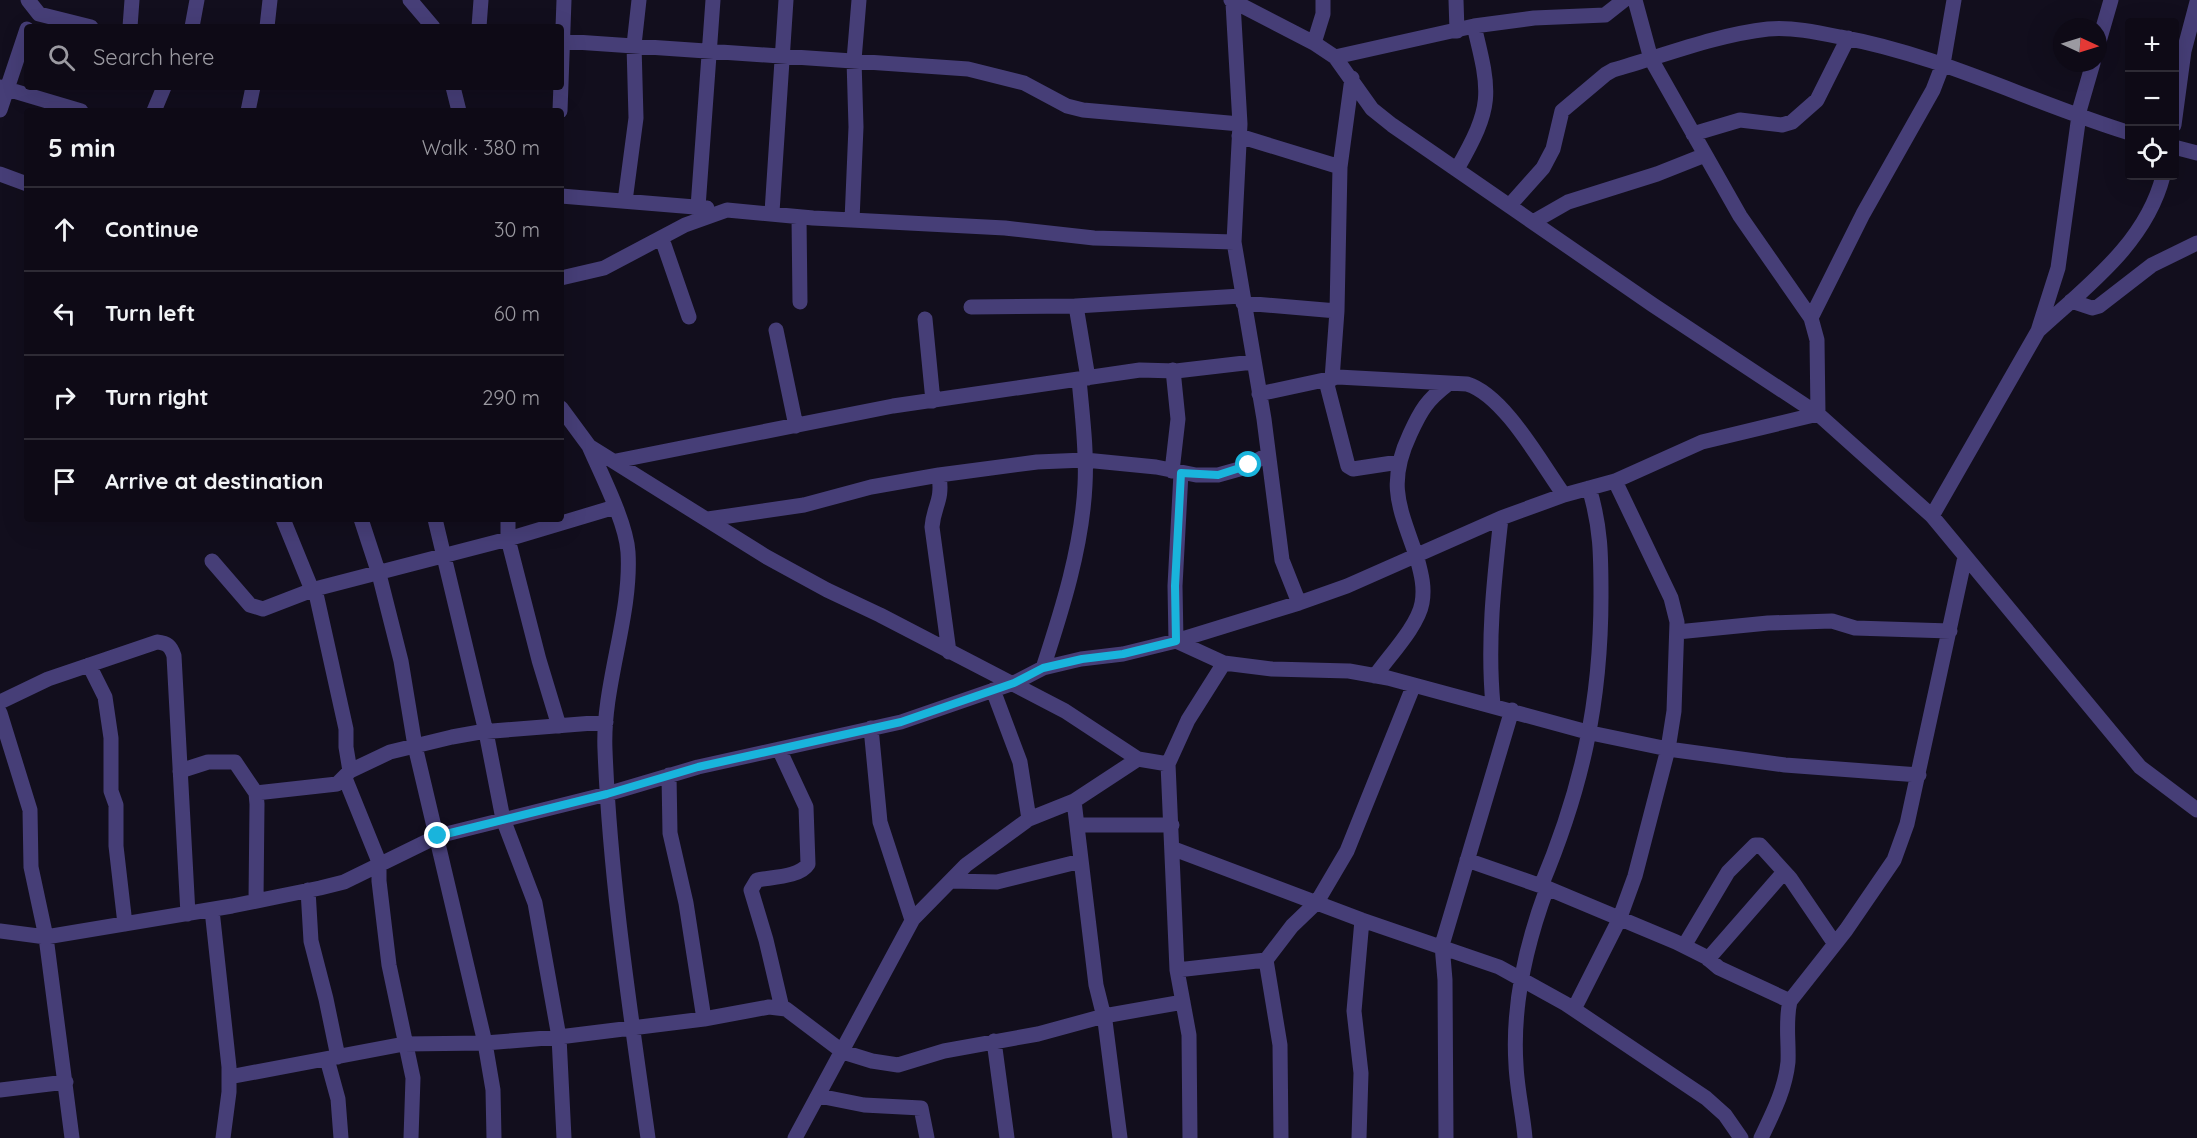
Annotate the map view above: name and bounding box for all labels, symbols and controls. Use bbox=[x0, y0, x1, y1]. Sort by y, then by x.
north arrow bbox=[2053, 18, 2107, 72]
map controls bbox=[2125, 18, 2179, 180]
button: + bbox=[2125, 18, 2179, 72]
search box bbox=[24, 24, 564, 90]
icon: search bbox=[45, 41, 78, 74]
text: Search here bbox=[93, 43, 214, 71]
button: − bbox=[2125, 72, 2179, 126]
button: locate bbox=[2125, 126, 2179, 180]
text: 5 min bbox=[48, 131, 116, 164]
text: Walk · 380 m bbox=[422, 135, 540, 160]
icon: ahead bbox=[48, 213, 81, 246]
text: Continue bbox=[105, 215, 199, 243]
text: 30 m bbox=[494, 217, 540, 242]
icon: left bbox=[48, 297, 81, 330]
text: Turn left bbox=[105, 299, 195, 327]
text: 60 m bbox=[494, 301, 540, 326]
icon: right bbox=[48, 381, 81, 414]
text: Turn right bbox=[105, 383, 209, 411]
text: 290 m bbox=[482, 385, 540, 410]
route start bbox=[1235, 451, 1261, 477]
icon: arrive bbox=[48, 465, 81, 498]
text: Arrive at destination bbox=[105, 467, 323, 495]
route end bbox=[424, 822, 450, 848]

